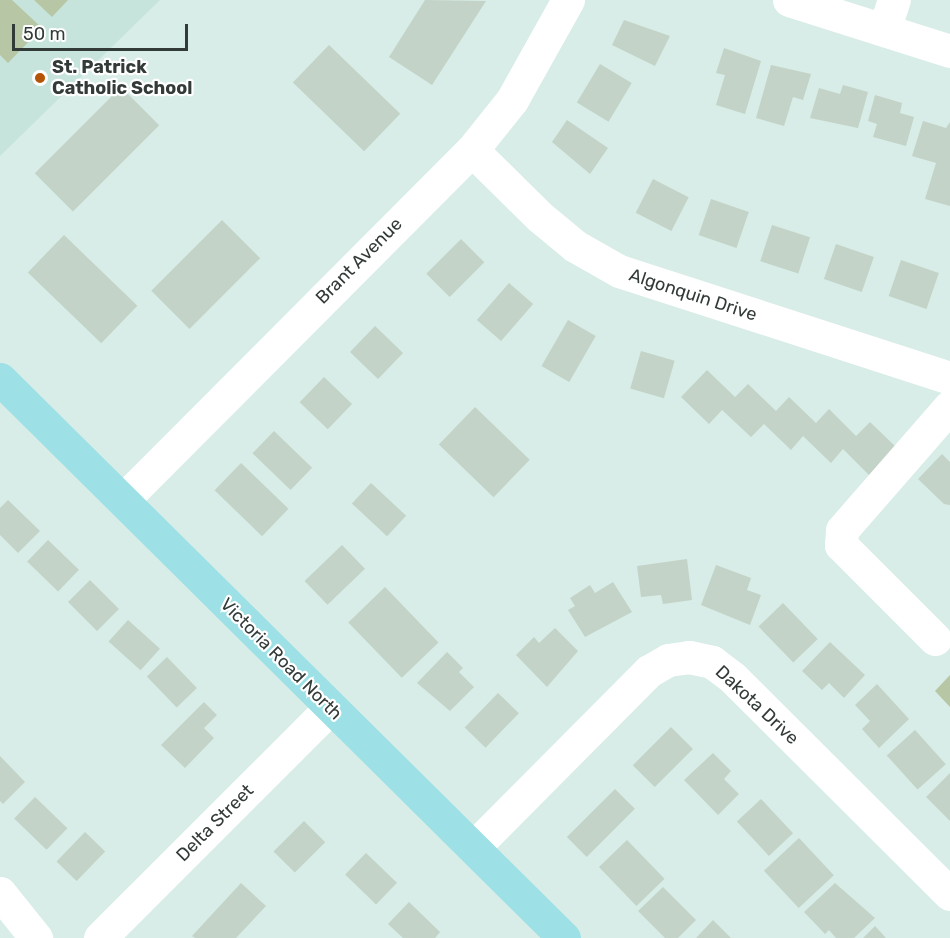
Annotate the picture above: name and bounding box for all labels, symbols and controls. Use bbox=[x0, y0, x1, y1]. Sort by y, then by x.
scale bar bbox=[15, 12, 190, 50]
text: 50 m bbox=[23, 23, 66, 45]
place label: St. Patrick Catholic School bbox=[52, 57, 192, 100]
marker: St. Patrick Catholic School bbox=[33, 71, 47, 85]
street label: Brant Avenue bbox=[311, 213, 407, 309]
street label: Algonquin Drive bbox=[626, 264, 760, 326]
street label: Victoria Road North bbox=[215, 593, 347, 725]
street label: Dakota Drive bbox=[711, 661, 803, 749]
street label: Delta Street bbox=[172, 780, 258, 866]

